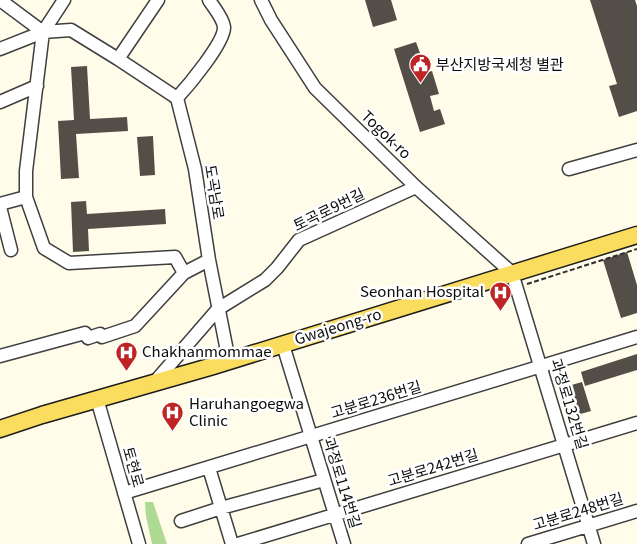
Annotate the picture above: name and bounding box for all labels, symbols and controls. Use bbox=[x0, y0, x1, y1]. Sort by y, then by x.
public building icon: 부산지방국세청 별관 bbox=[408, 53, 432, 84]
place label: 부산지방국세청 별관 bbox=[436, 53, 564, 74]
street label: Togok-ro bbox=[358, 105, 417, 163]
street label: 도곡남로 bbox=[201, 163, 230, 221]
street label: 토곡로9번길 bbox=[289, 182, 368, 235]
place label: Seonhan Hospital bbox=[360, 280, 484, 301]
hospital icon: Seonhan Hospital bbox=[488, 280, 512, 311]
street label: Gwajeong-ro bbox=[292, 302, 383, 349]
hospital icon: Chakhanmommae bbox=[114, 340, 138, 371]
place label: Chakhanmommae bbox=[142, 340, 272, 361]
street label: 과정로132번길 bbox=[547, 356, 594, 452]
street label: 고분로236번길 bbox=[328, 375, 424, 422]
place label: Haruhangoegwa Clinic bbox=[189, 392, 304, 430]
hospital icon: Haruhangoegwa Clinic bbox=[161, 401, 185, 432]
street label: 과정로114번길 bbox=[320, 435, 367, 531]
street label: 고분로242번길 bbox=[385, 443, 481, 490]
street label: 토현로 bbox=[119, 444, 150, 489]
street label: 고분로248번길 bbox=[530, 487, 626, 534]

